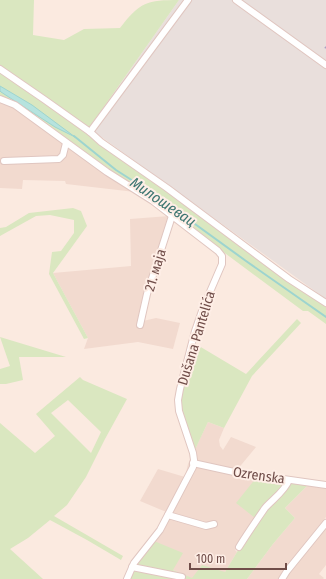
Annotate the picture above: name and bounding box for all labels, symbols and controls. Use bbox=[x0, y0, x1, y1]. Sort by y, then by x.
water label: Милошевац bbox=[127, 173, 199, 231]
street label: 21. маја bbox=[141, 247, 170, 293]
street label: Dušana Pantelića bbox=[174, 289, 219, 387]
street label: Ozrenska bbox=[232, 463, 286, 488]
scale bar bbox=[190, 545, 286, 571]
text: 100 m bbox=[196, 552, 225, 566]

